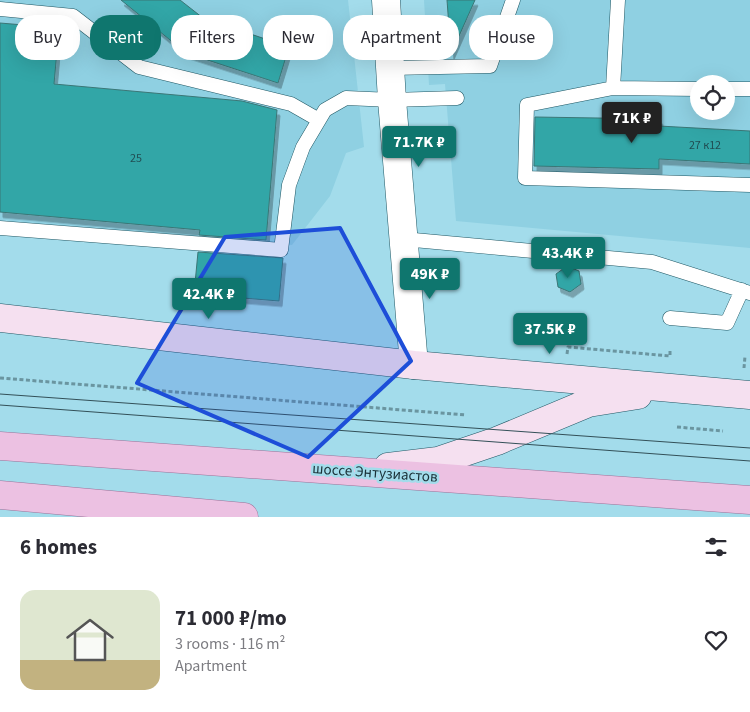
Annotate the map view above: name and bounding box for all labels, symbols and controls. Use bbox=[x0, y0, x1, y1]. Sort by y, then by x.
chip: Buy bbox=[15, 15, 80, 60]
chip: Rent bbox=[90, 15, 161, 60]
chip: Filters bbox=[171, 15, 253, 60]
chip: New bbox=[263, 15, 333, 60]
chip: Apartment bbox=[343, 15, 459, 60]
chip: House bbox=[469, 15, 553, 60]
map controls bbox=[690, 75, 735, 120]
button: locate bbox=[690, 75, 735, 120]
pin: 71K ₽ bbox=[597, 102, 667, 144]
text: 71K ₽ bbox=[613, 107, 651, 129]
pin: 71.7K ₽ bbox=[373, 126, 465, 168]
text: 71.7K ₽ bbox=[393, 131, 445, 153]
house number: 27 к12 bbox=[689, 137, 721, 154]
house number: 25 bbox=[130, 150, 142, 167]
pin: 43.4K ₽ bbox=[522, 236, 614, 279]
text: 43.4K ₽ bbox=[542, 242, 594, 264]
pin: 49K ₽ bbox=[395, 258, 465, 300]
text: 49K ₽ bbox=[411, 263, 449, 285]
pin: 42.4K ₽ bbox=[163, 278, 255, 320]
text: 42.4K ₽ bbox=[183, 283, 235, 305]
pin: 37.5K ₽ bbox=[504, 312, 596, 355]
text: 37.5K ₽ bbox=[524, 318, 576, 340]
street label: шоссе Энтузиастов bbox=[312, 458, 439, 488]
text: 6 homes bbox=[20, 532, 97, 562]
icon: filters bbox=[702, 533, 730, 561]
text: 71 000 ₽/mo bbox=[175, 603, 287, 633]
icon: home bbox=[60, 610, 120, 670]
icon: heart bbox=[702, 626, 730, 654]
text: 3 rooms · 116 m² bbox=[175, 633, 285, 655]
text: Apartment bbox=[175, 655, 247, 677]

